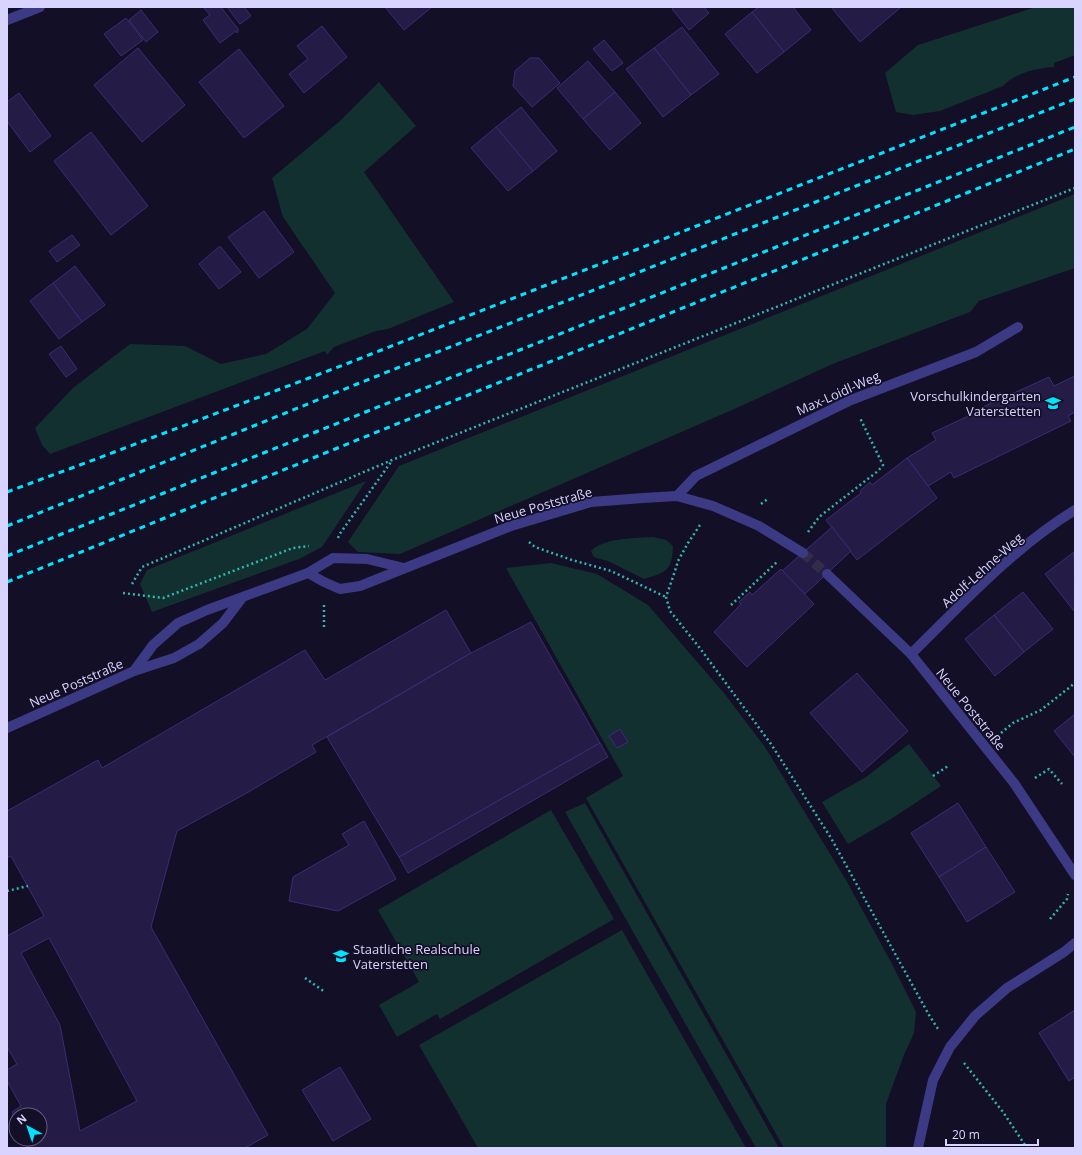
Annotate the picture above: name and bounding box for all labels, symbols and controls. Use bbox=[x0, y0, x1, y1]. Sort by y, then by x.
street label: Max-Loidl-Weg bbox=[793, 367, 883, 419]
place label: Vorschulkindergarten Vaterstetten bbox=[910, 387, 1041, 420]
school or university icon: Vorschulkindergarten Vaterstetten bbox=[1044, 394, 1062, 412]
street label: Neue Poststraße bbox=[492, 482, 594, 528]
street label: Adolf-Lehne-Weg bbox=[937, 529, 1027, 611]
street label: Neue Poststraße bbox=[26, 654, 126, 712]
street label: Neue Poststraße bbox=[932, 664, 1010, 754]
place label: Staatliche Realschule Vaterstetten bbox=[353, 940, 480, 973]
school or university icon: Staatliche Realschule Vaterstetten bbox=[332, 947, 350, 965]
north arrow bbox=[8, 1107, 48, 1147]
text: N bbox=[13, 1110, 30, 1128]
scale bar bbox=[946, 1121, 1038, 1147]
text: 20 m bbox=[952, 1126, 980, 1143]

